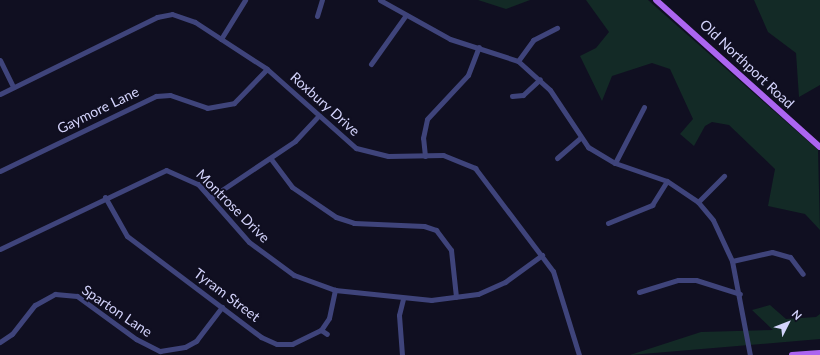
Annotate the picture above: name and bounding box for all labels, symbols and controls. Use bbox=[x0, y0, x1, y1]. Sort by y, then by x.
street label: Old Northport Road bbox=[696, 16, 798, 112]
street label: Roxbury Drive bbox=[287, 68, 363, 140]
street label: Gaymore Lane bbox=[54, 83, 142, 137]
street label: Montrose Drive bbox=[193, 166, 273, 246]
street label: Tyram Street bbox=[191, 265, 263, 325]
street label: Sparton Lane bbox=[79, 281, 155, 341]
north arrow bbox=[768, 303, 808, 343]
text: N bbox=[790, 307, 805, 322]

